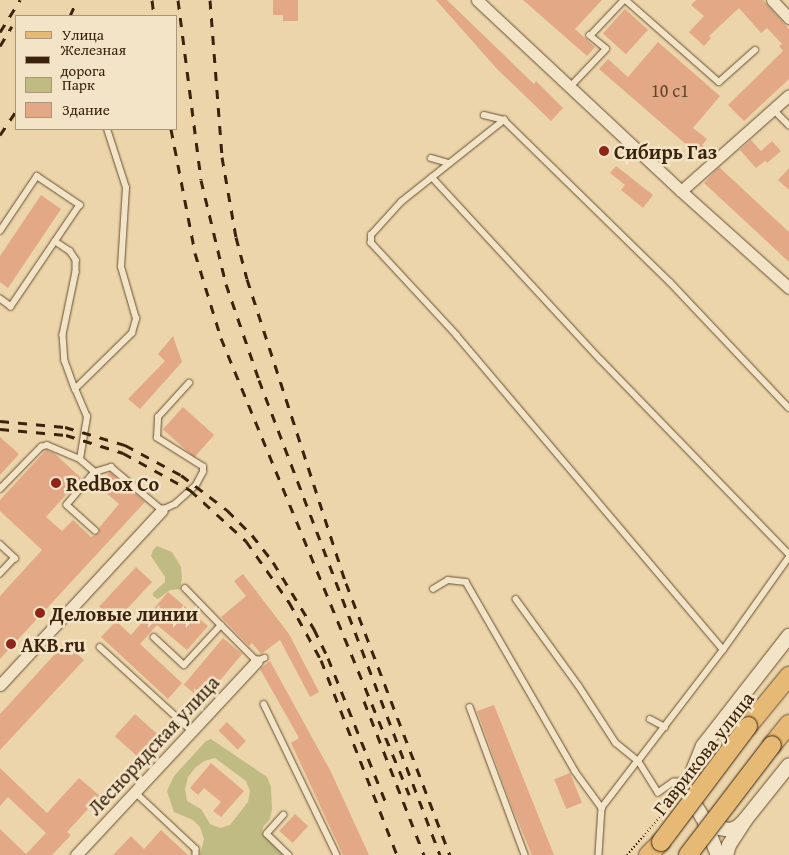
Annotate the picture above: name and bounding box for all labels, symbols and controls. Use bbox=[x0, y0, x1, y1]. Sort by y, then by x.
legend bbox=[15, 15, 178, 130]
text: Улица bbox=[62, 24, 104, 45]
text: Железная дорога bbox=[60, 39, 126, 81]
text: Парк bbox=[62, 74, 95, 95]
house number: 10 с1 bbox=[651, 80, 689, 102]
text: Здание bbox=[62, 99, 110, 120]
place label: Сибирь Газ bbox=[614, 139, 717, 163]
marker: Сибирь Газ bbox=[598, 145, 610, 157]
place label: RedBox Co bbox=[66, 471, 159, 495]
marker: RedBox Co bbox=[50, 477, 62, 489]
place label: Деловые линии bbox=[50, 601, 198, 625]
marker: Деловые линии bbox=[34, 607, 46, 619]
place label: AKB.ru bbox=[21, 632, 85, 656]
marker: AKB.ru bbox=[5, 638, 17, 650]
street label: Леснорядская улица bbox=[82, 670, 224, 820]
street label: Гаврикова улица bbox=[647, 687, 759, 819]

